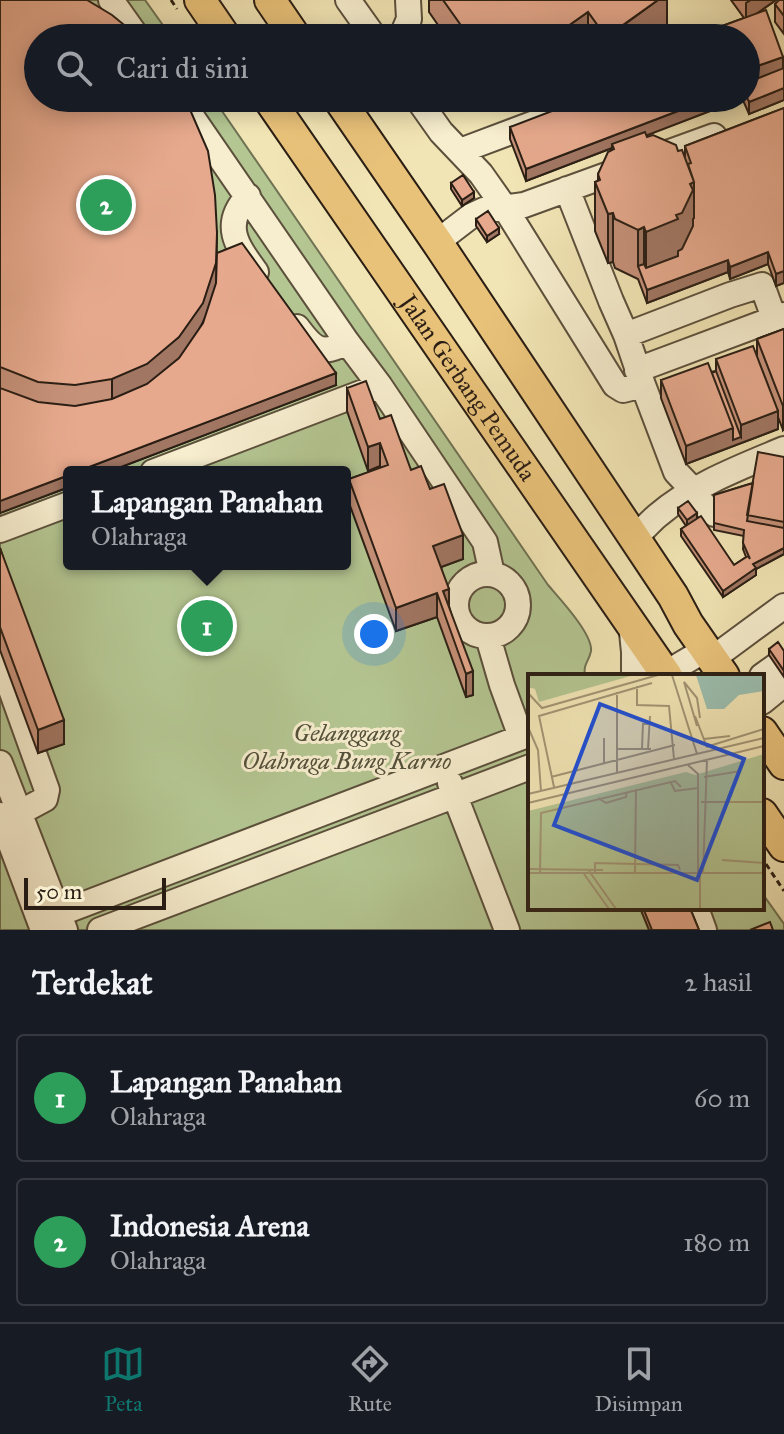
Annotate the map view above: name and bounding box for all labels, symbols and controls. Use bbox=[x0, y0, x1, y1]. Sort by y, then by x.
search box bbox=[24, 24, 760, 112]
icon: search bbox=[52, 46, 96, 90]
text: Cari di sini bbox=[116, 50, 249, 86]
pin: 2 bbox=[80, 175, 132, 235]
street label: Jalan Gerbang Pemuda bbox=[391, 286, 543, 487]
popup bbox=[63, 466, 351, 570]
text: Lapangan Panahan bbox=[91, 484, 323, 520]
text: Olahraga bbox=[91, 520, 187, 552]
pin: 1 bbox=[181, 596, 233, 656]
your location bbox=[354, 614, 394, 654]
inset map bbox=[528, 674, 764, 910]
park label: Gelanggang Olahraga Bung Karno bbox=[243, 718, 451, 776]
scale bar bbox=[24, 874, 166, 910]
text: 50 m bbox=[36, 878, 82, 905]
text: Terdekat bbox=[32, 962, 153, 1003]
text: 2 hasil bbox=[684, 966, 752, 998]
text: Lapangan Panahan bbox=[110, 1064, 342, 1100]
text: 1 bbox=[55, 1082, 65, 1114]
text: 60 m bbox=[694, 1082, 750, 1114]
text: Olahraga bbox=[110, 1100, 206, 1132]
text: Indonesia Arena bbox=[110, 1208, 309, 1244]
text: 2 bbox=[54, 1226, 66, 1258]
text: 180 m bbox=[683, 1226, 750, 1258]
text: Olahraga bbox=[110, 1244, 206, 1276]
tab: Peta bbox=[101, 1342, 145, 1417]
tab: Rute bbox=[348, 1342, 392, 1417]
tab: Disimpan bbox=[595, 1342, 683, 1417]

